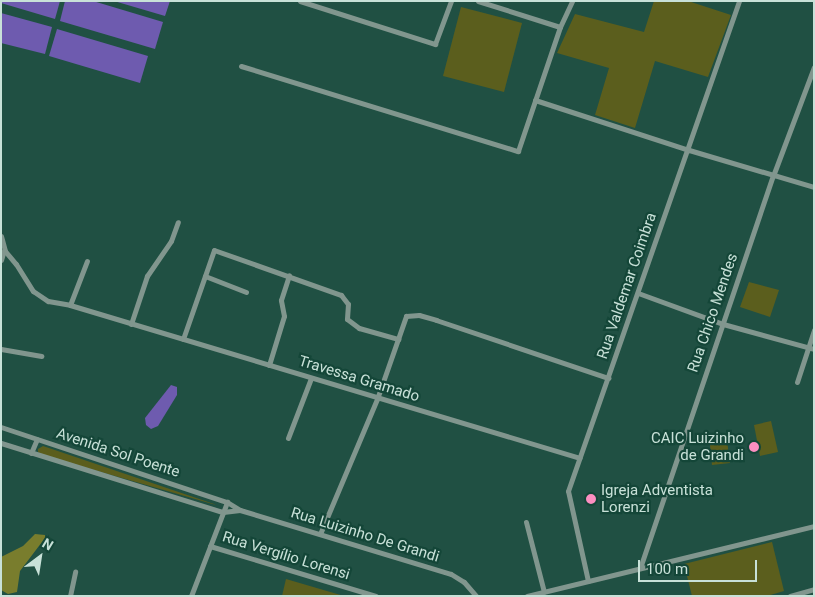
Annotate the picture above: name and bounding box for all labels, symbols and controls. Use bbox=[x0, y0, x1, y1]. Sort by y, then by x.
street label: Rua Valdemar Coimbra bbox=[594, 211, 660, 361]
street label: Rua Chico Mendes bbox=[684, 251, 742, 375]
street label: Travessa Gramado bbox=[296, 352, 422, 406]
street label: Avenida Sol Poente bbox=[54, 425, 182, 481]
place label: CAIC Luizinho de Grandi bbox=[651, 429, 744, 464]
marker: CAIC Luizinho de Grandi bbox=[748, 441, 760, 453]
place label: Igreja Adventista Lorenzi bbox=[601, 481, 713, 516]
marker: Igreja Adventista Lorenzi bbox=[585, 493, 597, 505]
street label: Rua Luizinho De Grandi bbox=[289, 504, 441, 566]
street label: Rua Vergílio Lorensi bbox=[220, 528, 352, 584]
north arrow bbox=[15, 532, 65, 582]
text: N bbox=[39, 535, 56, 554]
scale bar bbox=[640, 550, 759, 582]
text: 100 m bbox=[646, 560, 688, 578]

